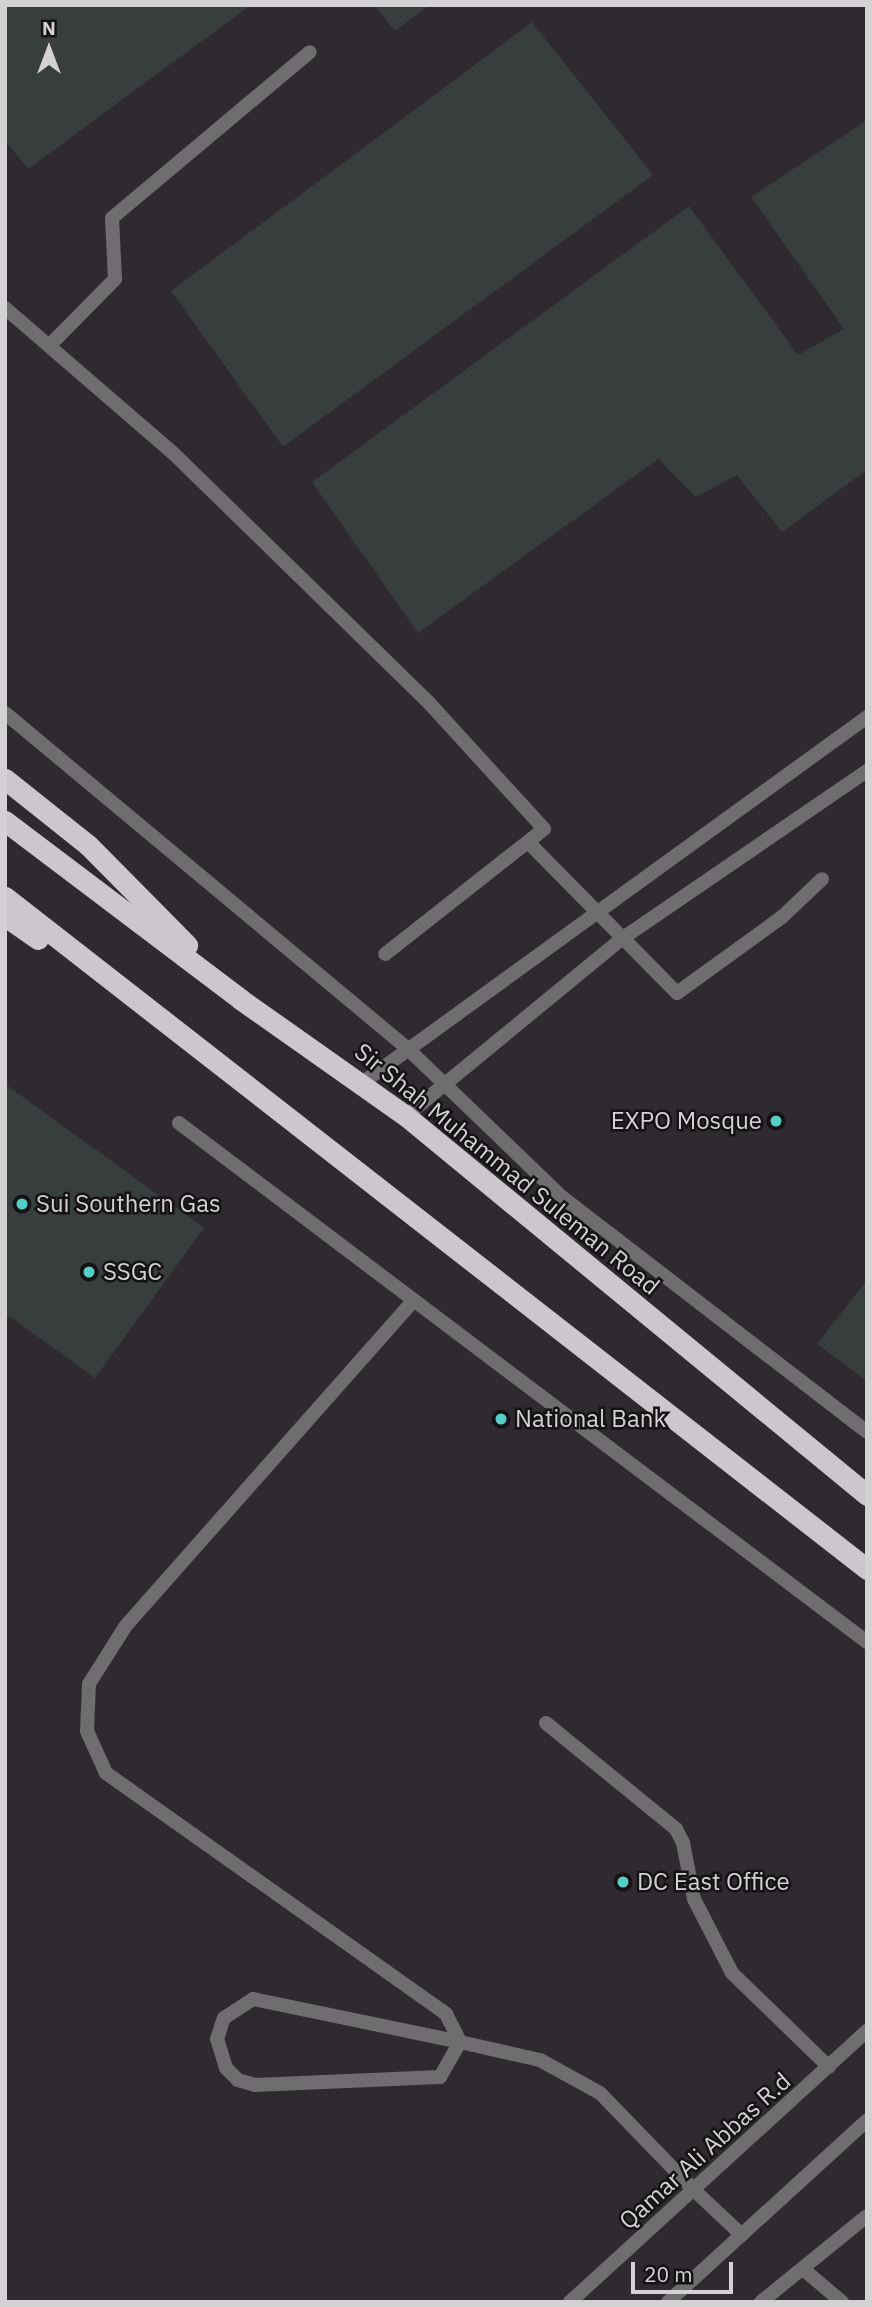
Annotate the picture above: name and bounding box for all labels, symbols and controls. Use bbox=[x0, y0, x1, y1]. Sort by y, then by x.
north arrow bbox=[14, 14, 84, 84]
text: N bbox=[42, 16, 56, 40]
street label: Sir Shah Muhammad Suleman Road bbox=[349, 1037, 665, 1301]
place label: EXPO Mosque bbox=[611, 1107, 762, 1135]
marker: EXPO Mosque bbox=[768, 1113, 784, 1129]
place label: Sui Southern Gas bbox=[36, 1190, 221, 1218]
marker: Sui Southern Gas bbox=[14, 1196, 30, 1212]
place label: SSGC bbox=[103, 1258, 162, 1286]
marker: SSGC bbox=[81, 1264, 97, 1280]
place label: National Bank bbox=[515, 1405, 666, 1433]
marker: National Bank bbox=[493, 1411, 509, 1427]
place label: DC East Office bbox=[637, 1868, 790, 1896]
marker: DC East Office bbox=[615, 1874, 631, 1890]
street label: Qamar Ali Abbas R.d bbox=[613, 2067, 797, 2235]
scale bar bbox=[634, 2248, 736, 2292]
text: 20 m bbox=[644, 2260, 693, 2288]

